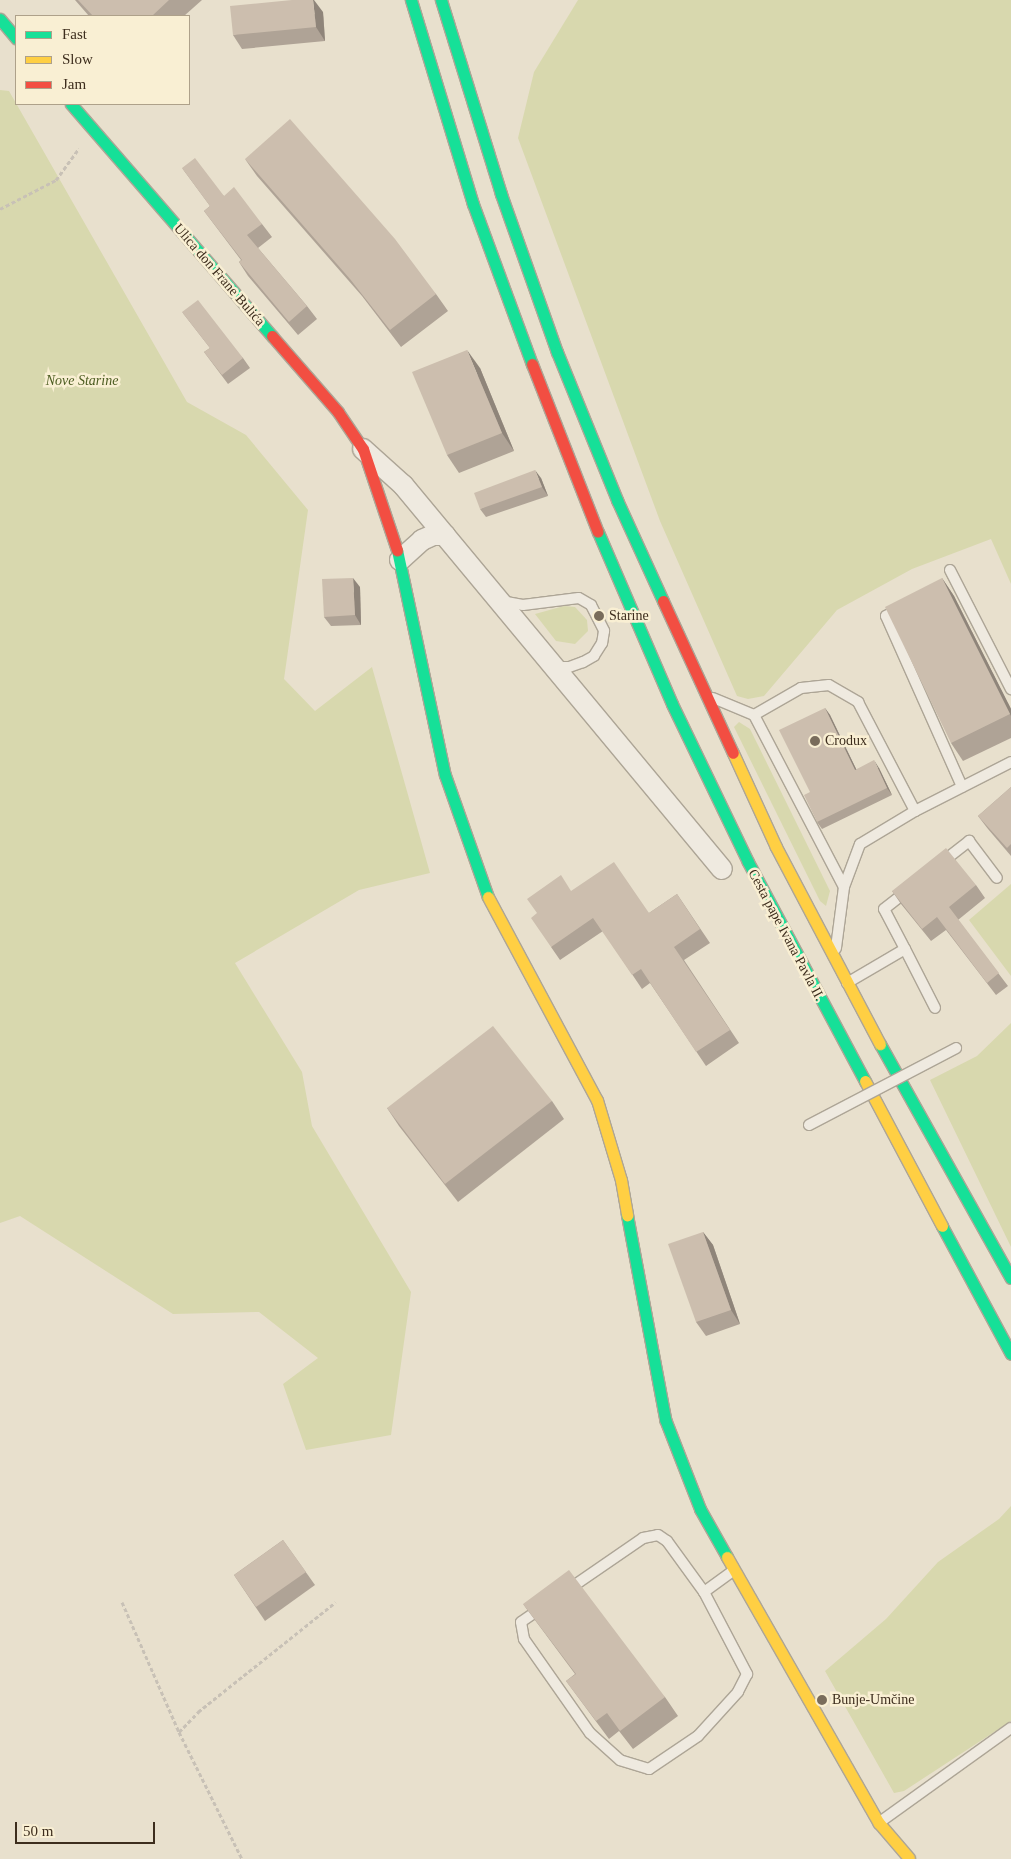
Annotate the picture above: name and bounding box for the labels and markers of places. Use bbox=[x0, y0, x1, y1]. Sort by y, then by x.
place label: Starine bbox=[609, 608, 649, 624]
marker: Starine bbox=[593, 610, 605, 622]
place label: Crodux bbox=[825, 733, 867, 749]
marker: Crodux bbox=[809, 735, 821, 747]
place label: Bunje-Umčine bbox=[832, 1692, 914, 1708]
marker: Bunje-Umčine bbox=[816, 1694, 828, 1706]

